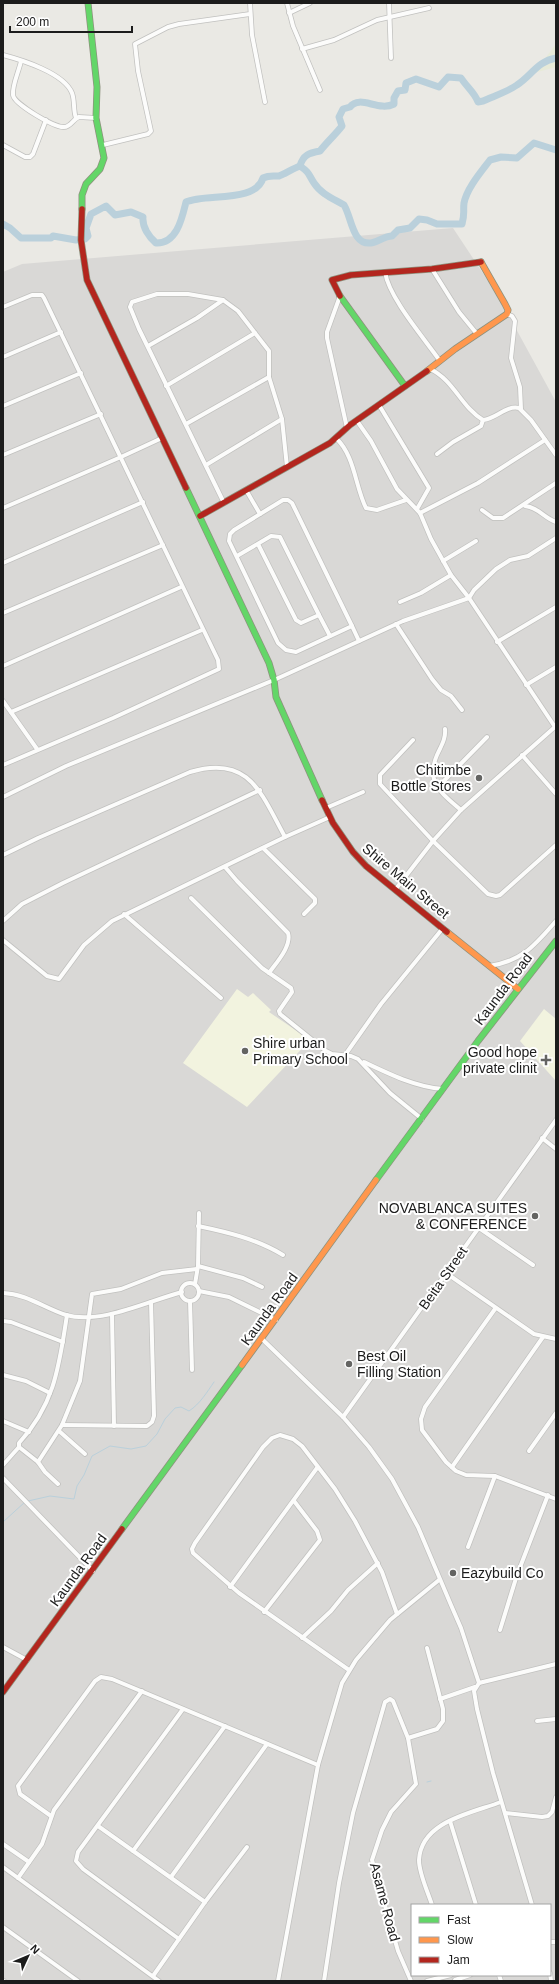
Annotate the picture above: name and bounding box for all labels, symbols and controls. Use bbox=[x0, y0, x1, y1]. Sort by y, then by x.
scale bar bbox=[10, 8, 132, 34]
text: 200 m bbox=[16, 15, 49, 29]
place label: Chitimbe Bottle Stores bbox=[391, 762, 471, 794]
marker: Chitimbe Bottle Stores bbox=[474, 773, 484, 783]
street label: Shire Main Street bbox=[359, 840, 453, 922]
street label: Kaunda Road bbox=[471, 950, 535, 1028]
place label: Shire urban Primary School bbox=[253, 1035, 348, 1067]
place label: Good hope private clinit bbox=[463, 1044, 537, 1076]
marker: Shire urban Primary School bbox=[240, 1046, 250, 1056]
marker: Good hope private clinit bbox=[540, 1054, 552, 1066]
place label: NOVABLANCA SUITES & CONFERENCE bbox=[379, 1200, 527, 1232]
marker: NOVABLANCA SUITES & CONFERENCE bbox=[530, 1211, 540, 1221]
street label: Beita Street bbox=[415, 1243, 471, 1313]
street label: Kaunda Road bbox=[237, 1270, 301, 1348]
place label: Best Oil Filling Station bbox=[357, 1348, 441, 1380]
marker: Best Oil Filling Station bbox=[344, 1359, 354, 1369]
street label: Kaunda Road bbox=[46, 1531, 110, 1609]
place label: Eazybuild Co bbox=[461, 1565, 544, 1581]
marker: Eazybuild Co bbox=[448, 1568, 458, 1578]
street label: Asame Road bbox=[367, 1861, 403, 1943]
legend bbox=[411, 1904, 551, 1976]
text: Fast bbox=[447, 1913, 471, 1927]
text: Slow bbox=[447, 1933, 473, 1947]
north arrow bbox=[8, 1936, 48, 1976]
text: N bbox=[28, 1942, 42, 1956]
text: Jam bbox=[447, 1953, 470, 1967]

